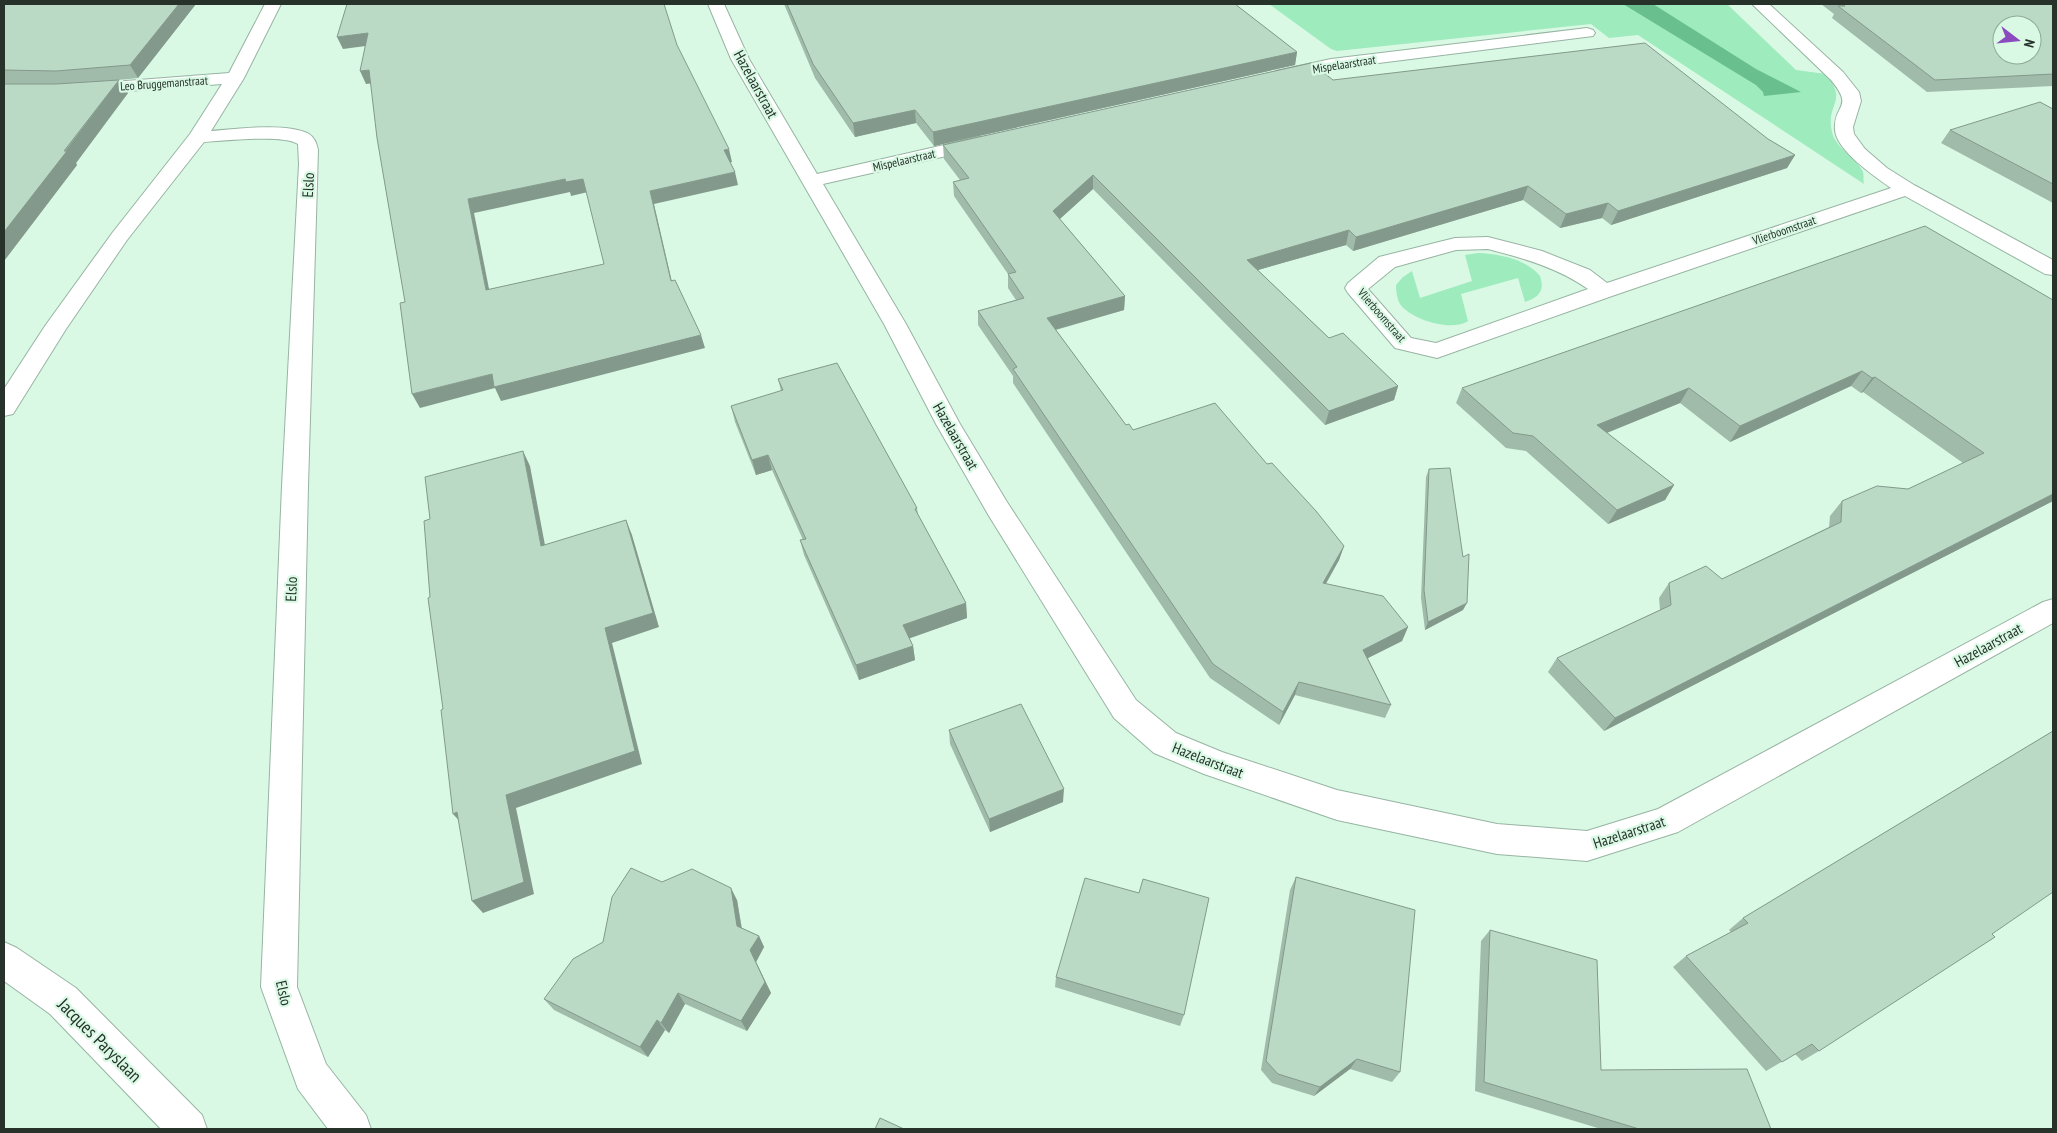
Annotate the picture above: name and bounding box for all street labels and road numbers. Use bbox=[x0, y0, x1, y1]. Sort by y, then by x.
street label: Hazelaarstraat bbox=[730, 47, 782, 121]
street label: Mispelaarstraat bbox=[1311, 52, 1377, 76]
street label: Leo Bruggemanstraat bbox=[120, 72, 209, 94]
street label: Mispelaarstraat bbox=[871, 145, 937, 174]
street label: Elslo bbox=[298, 172, 318, 198]
street label: Vlierboomstraat bbox=[1749, 212, 1818, 248]
street label: Vlierboomstraat bbox=[1354, 284, 1410, 345]
street label: Hazelaarstraat bbox=[929, 399, 983, 473]
street label: Elslo bbox=[281, 576, 301, 602]
street label: Hazelaarstraat bbox=[1951, 619, 2025, 671]
street label: Hazelaarstraat bbox=[1170, 738, 1246, 782]
street label: Hazelaarstraat bbox=[1591, 811, 1667, 853]
street label: Elslo bbox=[272, 979, 296, 1007]
street label: Jacques Paryslaan bbox=[52, 992, 147, 1087]

